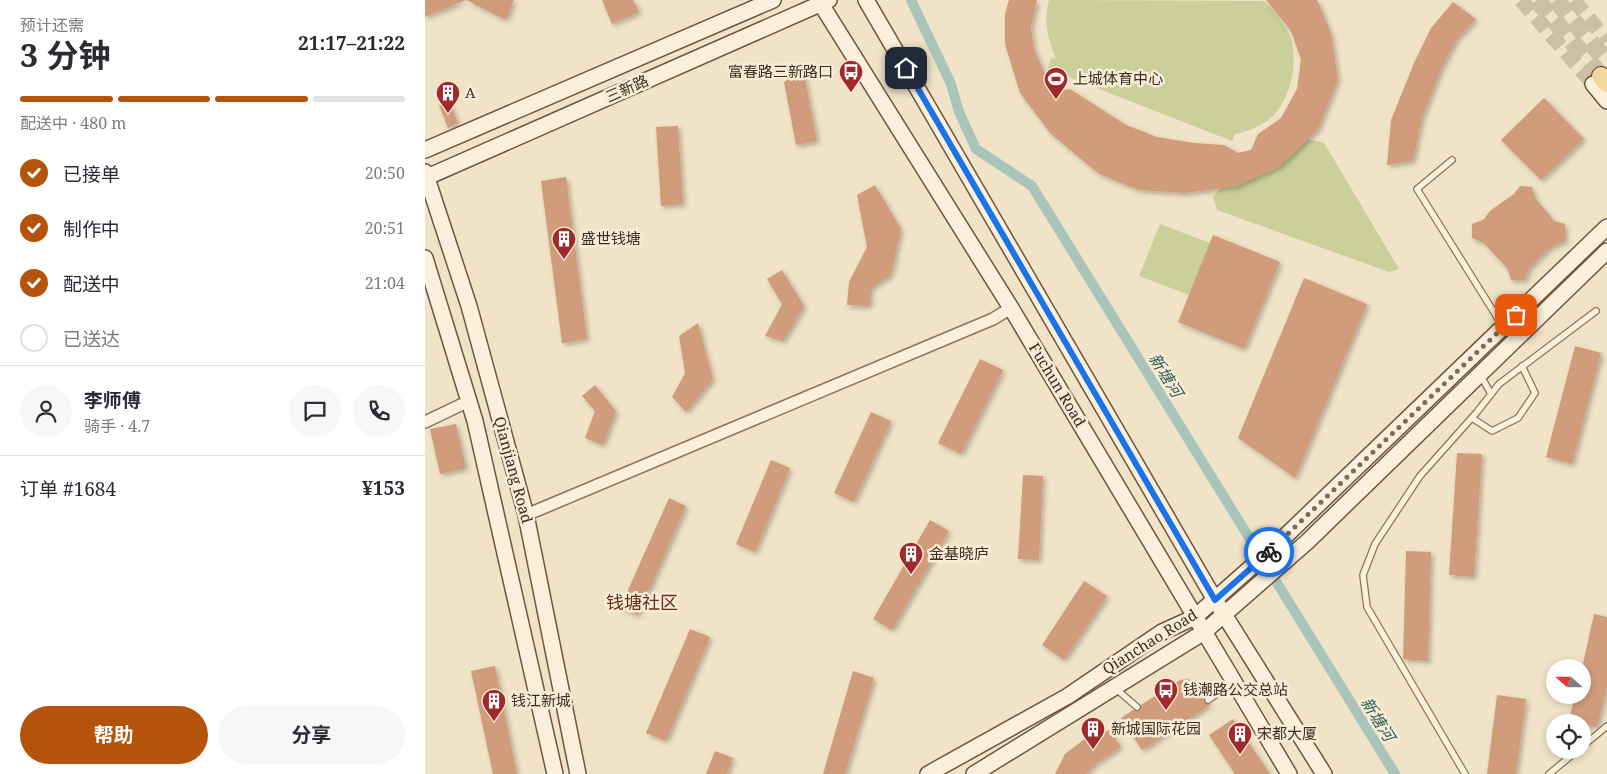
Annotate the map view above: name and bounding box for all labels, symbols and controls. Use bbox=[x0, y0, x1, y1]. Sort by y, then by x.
text: 预计还需 bbox=[20, 14, 84, 36]
text: 21:17–21:22 bbox=[298, 30, 405, 56]
text: 3 分钟 bbox=[20, 33, 110, 76]
pin bbox=[885, 47, 927, 89]
icon: home bbox=[892, 54, 920, 82]
bus stop icon: 富春路三新路口 bbox=[838, 59, 864, 93]
place label: 富春路三新路口 bbox=[728, 61, 833, 81]
sports icon: 上城体育中心 bbox=[1043, 66, 1069, 100]
place label: 上城体育中心 bbox=[1073, 68, 1163, 88]
street label: 三新路 bbox=[602, 70, 651, 106]
building icon: A bbox=[435, 80, 461, 114]
place label: A bbox=[465, 82, 476, 102]
text: 配送中 · 480 m bbox=[20, 112, 126, 134]
icon: check bbox=[20, 159, 48, 187]
text: 已接单 bbox=[63, 161, 120, 187]
text: 20:50 bbox=[365, 162, 405, 184]
icon: check bbox=[20, 214, 48, 242]
text: 制作中 bbox=[63, 216, 120, 242]
text: 20:51 bbox=[365, 217, 405, 239]
building icon: 盛世钱塘 bbox=[551, 226, 577, 260]
place label: 盛世钱塘 bbox=[581, 228, 641, 248]
icon: check bbox=[20, 269, 48, 297]
text: 配送中 bbox=[63, 271, 120, 297]
text: 21:04 bbox=[365, 272, 405, 294]
pin bbox=[1495, 294, 1537, 336]
icon: bag bbox=[1502, 301, 1530, 329]
text: 已送达 bbox=[63, 326, 120, 352]
street label: Fuchun Road bbox=[1025, 339, 1091, 430]
water label: 新塘河 bbox=[1144, 349, 1190, 404]
button: person bbox=[20, 385, 72, 437]
button: chat bbox=[289, 385, 341, 437]
button: phone bbox=[353, 385, 405, 437]
text: 李师傅 bbox=[84, 387, 141, 413]
street label: Qianjiang Road bbox=[490, 414, 538, 525]
text: 骑手 · 4.7 bbox=[84, 415, 150, 437]
text: ¥153 bbox=[362, 475, 405, 501]
text: 订单 #1684 bbox=[20, 476, 116, 502]
courier bbox=[1244, 527, 1294, 577]
icon: bike bbox=[1255, 538, 1283, 566]
building icon: 金基晓庐 bbox=[898, 541, 924, 575]
place label: 金基晓庐 bbox=[929, 543, 989, 563]
district label: 钱塘社区 bbox=[606, 590, 678, 614]
street label: Qianchao Road bbox=[1098, 604, 1201, 678]
north arrow bbox=[1546, 659, 1591, 704]
map controls bbox=[1546, 659, 1591, 759]
bus stop icon: 钱潮路公交总站 bbox=[1153, 677, 1179, 711]
place label: 钱潮路公交总站 bbox=[1183, 679, 1288, 699]
building icon: 钱江新城 bbox=[481, 688, 507, 722]
place label: 钱江新城 bbox=[511, 690, 571, 710]
water label: 新塘河 bbox=[1356, 693, 1402, 748]
button: 帮助 bbox=[20, 706, 208, 764]
button: 分享 bbox=[218, 706, 405, 764]
button: locate bbox=[1546, 714, 1591, 759]
building icon: 新城国际花园 bbox=[1080, 716, 1106, 750]
place label: 新城国际花园 bbox=[1111, 718, 1201, 738]
building icon: 宋都大厦 bbox=[1227, 721, 1253, 755]
place label: 宋都大厦 bbox=[1257, 723, 1317, 743]

